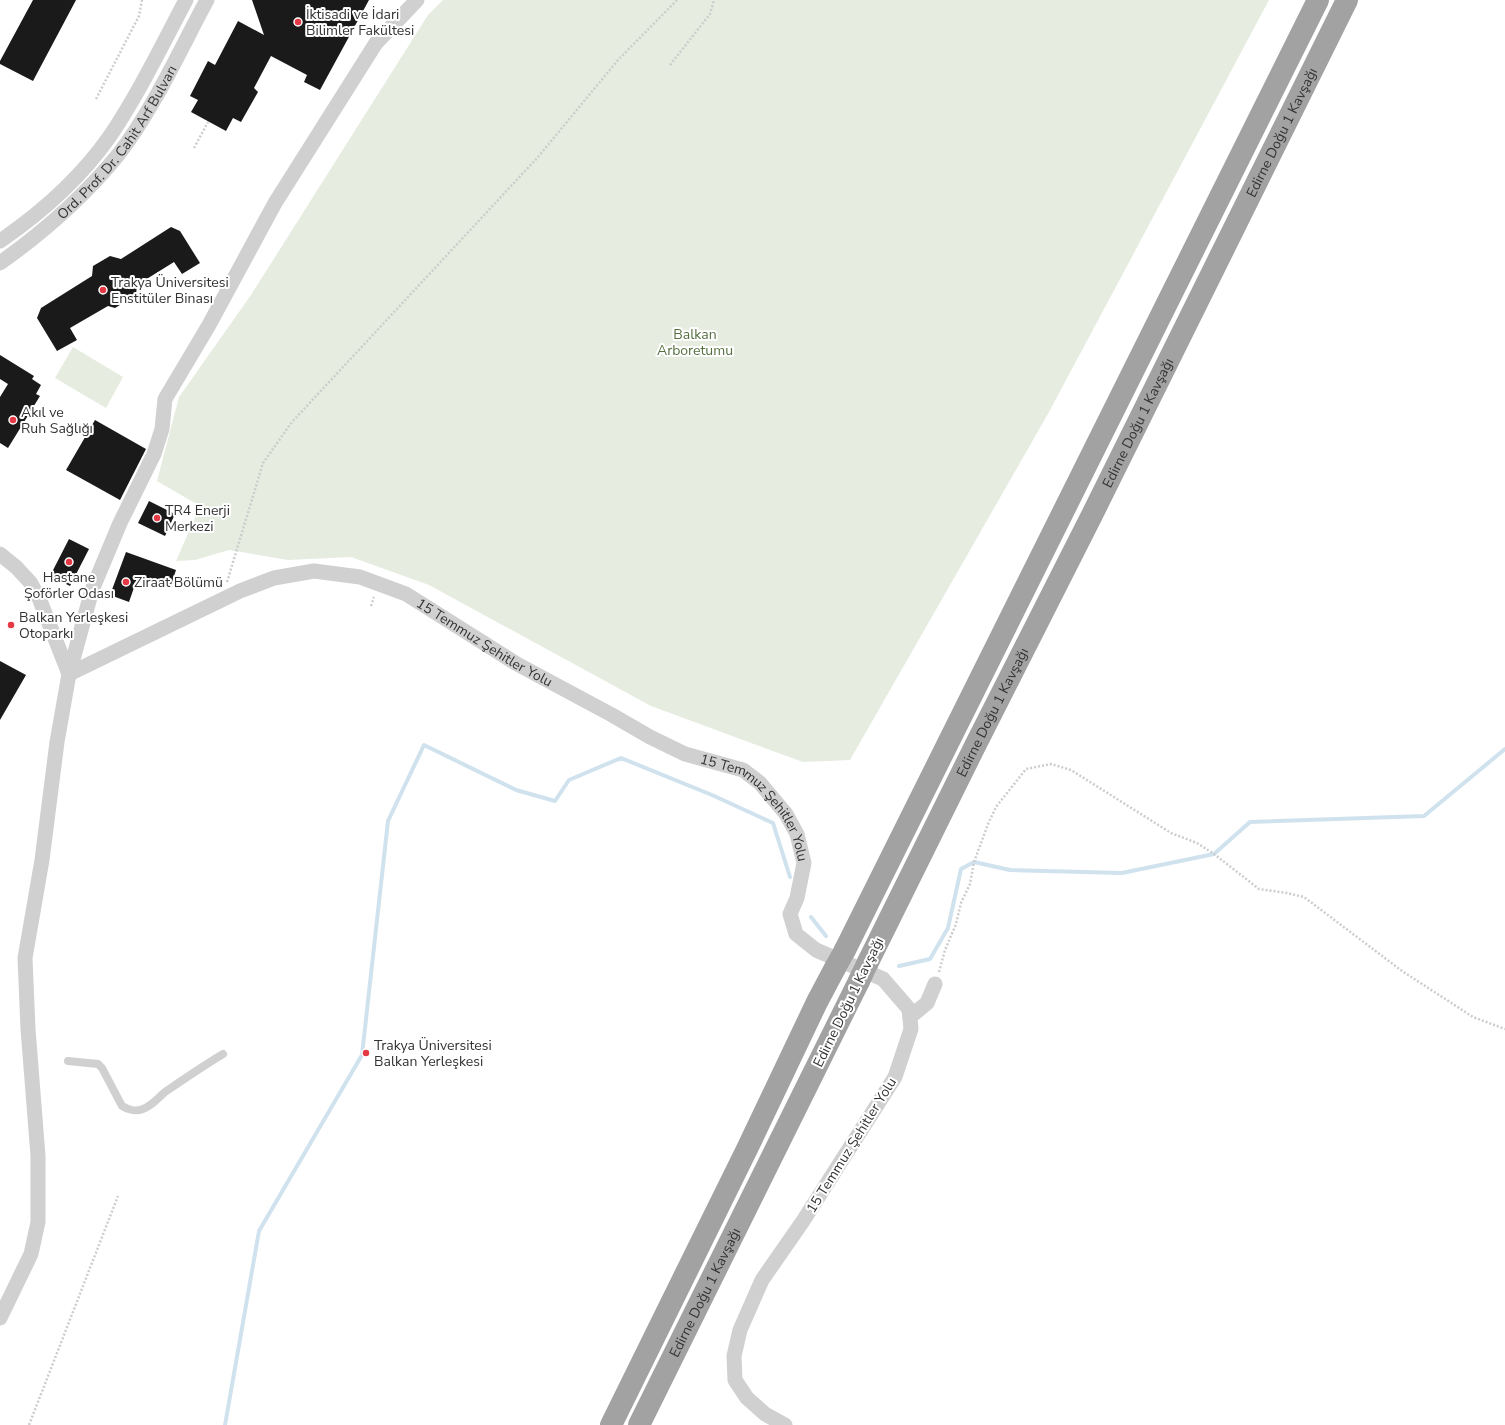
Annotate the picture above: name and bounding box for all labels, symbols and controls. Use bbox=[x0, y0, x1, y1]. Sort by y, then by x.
place label: İktisadi ve İdari Bilimler Fakültesi bbox=[306, 5, 414, 40]
marker: İktisadi ve İdari Bilimler Fakültesi bbox=[293, 17, 303, 27]
street label: Ord. Prof. Dr. Cahit Arf Bulvarı bbox=[53, 62, 181, 224]
street label: Edirne Doğu 1 Kavşağı bbox=[1242, 65, 1322, 201]
place label: Trakya Üniversitesi Enstitüler Binası bbox=[111, 273, 229, 308]
marker: Trakya Üniversitesi Enstitüler Binası bbox=[98, 285, 108, 295]
park label: Balkan Arboretumu bbox=[657, 325, 733, 360]
street label: Edirne Doğu 1 Kavşağı bbox=[1098, 355, 1178, 491]
place label: Akıl ve Ruh Sağlığı bbox=[21, 403, 93, 438]
marker: Akıl ve Ruh Sağlığı bbox=[8, 415, 18, 425]
place label: TR4 Enerji Merkezi bbox=[165, 501, 230, 536]
marker: TR4 Enerji Merkezi bbox=[152, 513, 162, 523]
marker: Hastane Şoförler Odası bbox=[64, 557, 74, 567]
place label: Hastane Şoförler Odası bbox=[24, 568, 114, 603]
place label: Ziraat Bölümü bbox=[134, 573, 223, 592]
marker: Ziraat Bölümü bbox=[121, 577, 131, 587]
street label: 15 Temmuz Şehitler Yolu bbox=[413, 594, 556, 691]
place label: Balkan Yerleşkesi Otoparkı bbox=[19, 608, 128, 643]
marker: Balkan Yerleşkesi Otoparkı bbox=[6, 620, 16, 630]
street label: Edirne Doğu 1 Kavşağı bbox=[952, 645, 1033, 780]
street label: 15 Temmuz Şehitler Yolu bbox=[698, 750, 812, 863]
street label: Edirne Doğu 1 Kavşağı bbox=[809, 934, 888, 1070]
place label: Trakya Üniversitesi Balkan Yerleşkesi bbox=[374, 1036, 492, 1071]
marker: Trakya Üniversitesi Balkan Yerleşkesi bbox=[361, 1048, 371, 1058]
street label: 15 Temmuz Şehitler Yolu bbox=[802, 1074, 901, 1217]
street label: Edirne Doğu 1 Kavşağı bbox=[665, 1225, 745, 1361]

